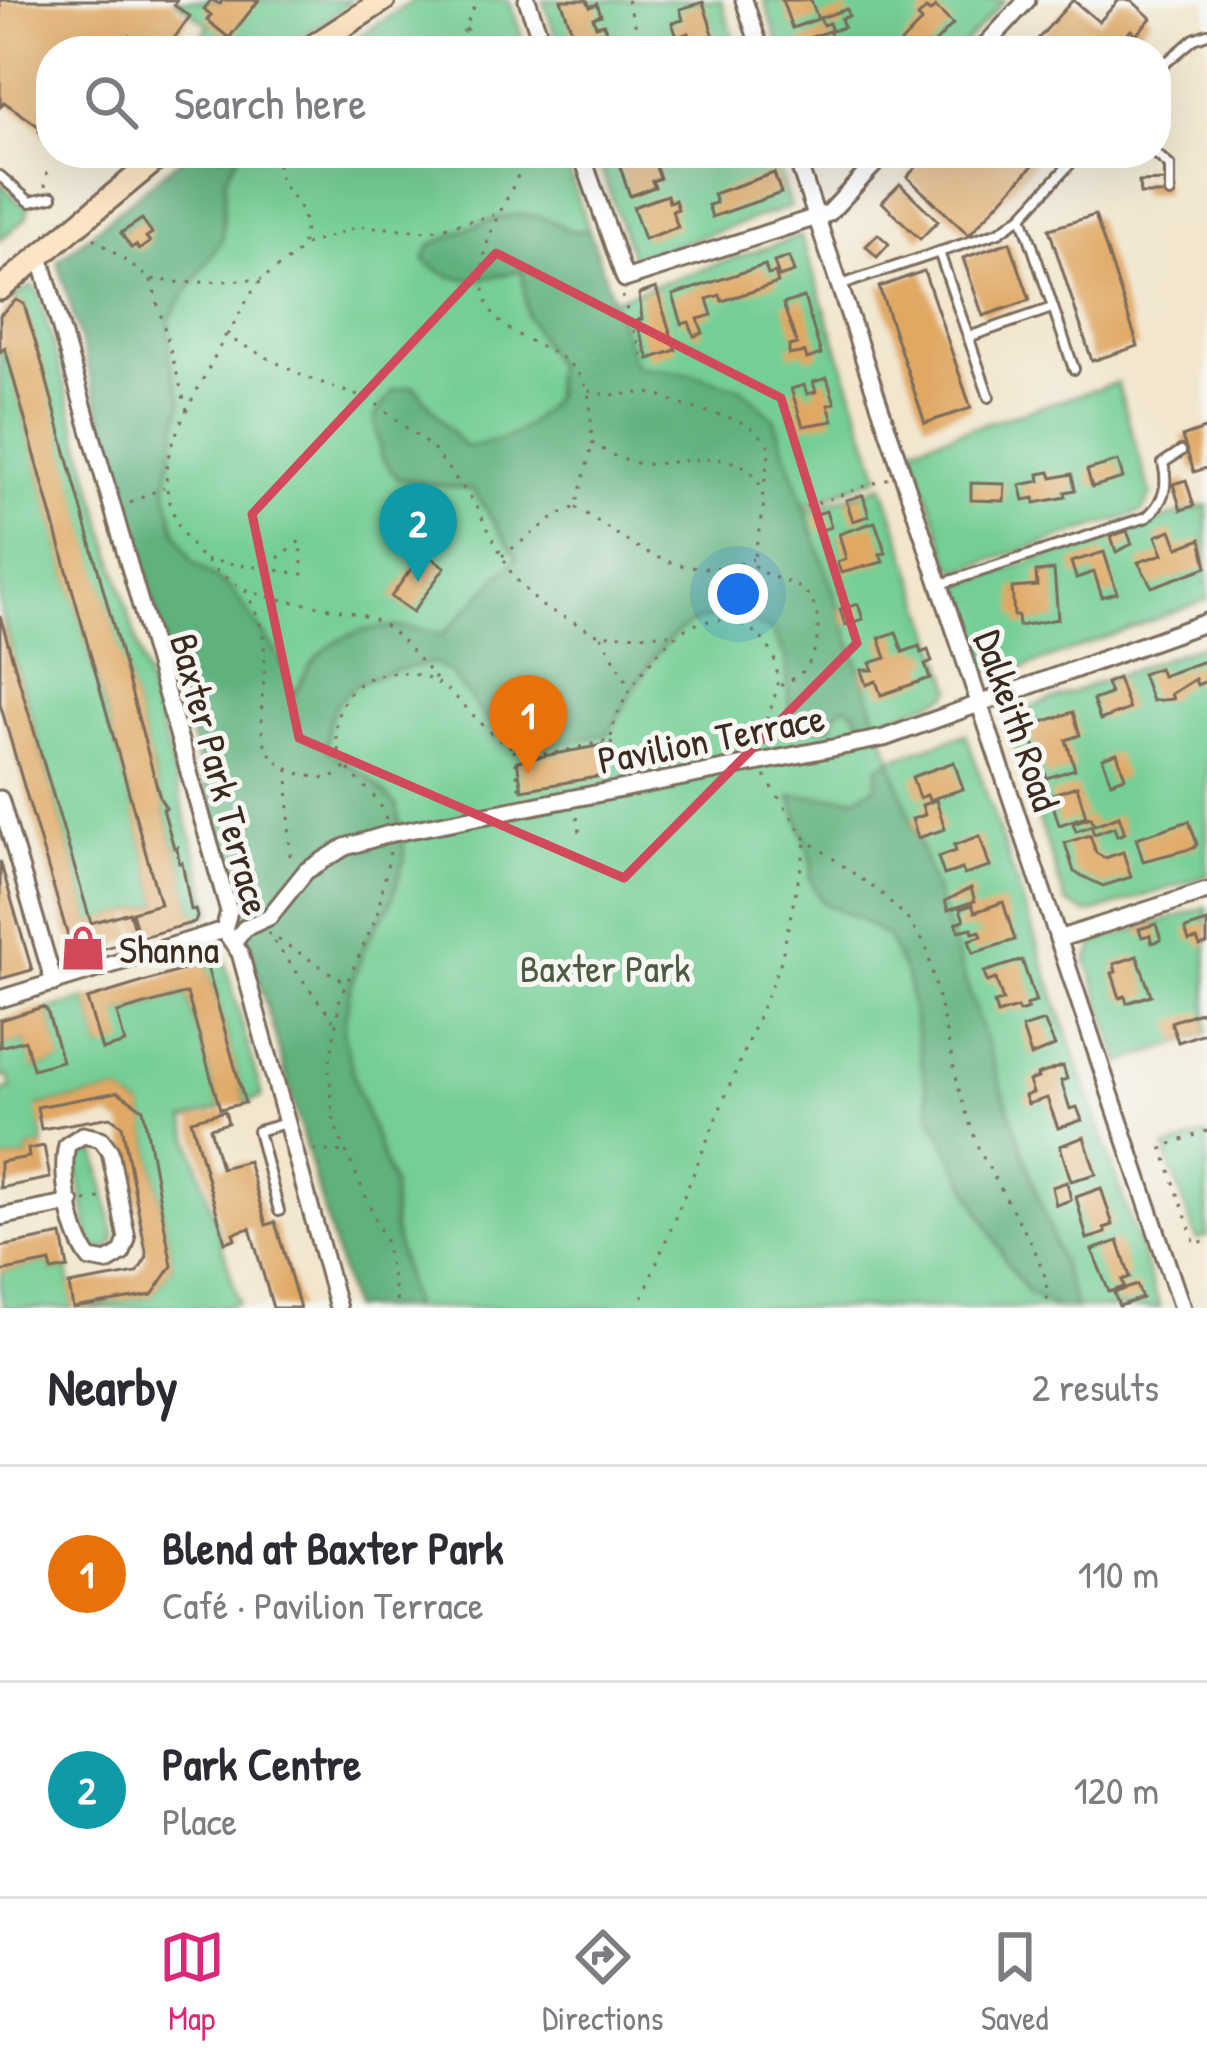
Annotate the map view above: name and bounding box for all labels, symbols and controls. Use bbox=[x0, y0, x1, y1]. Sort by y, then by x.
search box bbox=[36, 36, 1171, 168]
icon: search bbox=[78, 69, 144, 135]
text: Search here bbox=[174, 72, 366, 133]
pin: 2 bbox=[379, 483, 457, 582]
your location bbox=[708, 564, 768, 624]
street label: Dalkeith Road bbox=[962, 623, 1074, 817]
street label: Baxter Park Terrace bbox=[158, 627, 284, 921]
pin: 1 bbox=[489, 675, 567, 774]
street label: Pavilion Terrace bbox=[593, 690, 829, 786]
place label: Shanna bbox=[119, 922, 219, 975]
shop icon: Shanna bbox=[58, 923, 108, 973]
park label: Baxter Park bbox=[520, 941, 690, 994]
text: Nearby bbox=[48, 1352, 178, 1421]
text: 2 results bbox=[1032, 1360, 1159, 1413]
text: Blend at Baxter Park bbox=[162, 1517, 503, 1578]
text: 1 bbox=[80, 1547, 94, 1600]
text: 110 m bbox=[1078, 1547, 1159, 1600]
text: Café · Pavilion Terrace bbox=[162, 1578, 483, 1631]
text: Park Centre bbox=[162, 1733, 361, 1794]
text: 2 bbox=[78, 1763, 96, 1816]
text: 120 m bbox=[1074, 1763, 1159, 1816]
text: Place bbox=[162, 1794, 237, 1847]
tab: Map bbox=[159, 1924, 225, 2040]
tab: Directions bbox=[542, 1924, 664, 2040]
tab: Saved bbox=[981, 1924, 1048, 2040]

